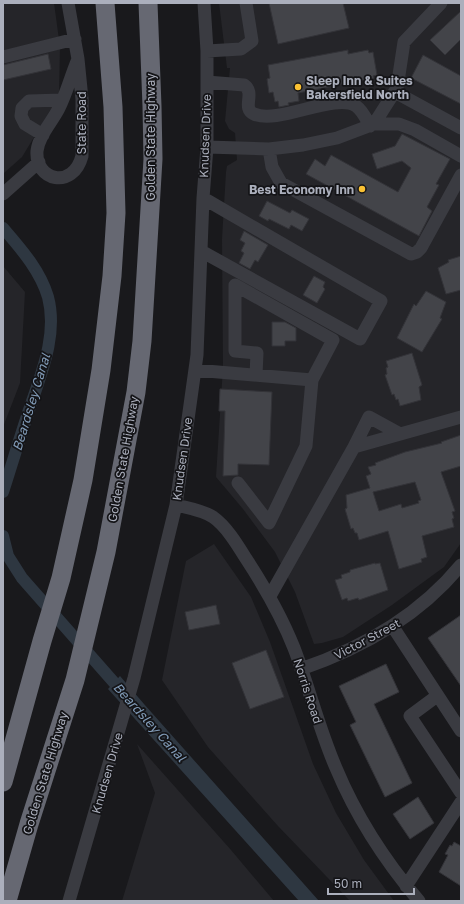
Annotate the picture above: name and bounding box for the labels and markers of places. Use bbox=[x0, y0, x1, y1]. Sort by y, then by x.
place label: Sleep Inn & Suites Bakersfield North bbox=[306, 73, 413, 102]
marker: Sleep Inn & Suites Bakersfield North bbox=[293, 82, 303, 92]
place label: Best Economy Inn bbox=[249, 182, 354, 197]
marker: Best Economy Inn bbox=[357, 184, 367, 194]

